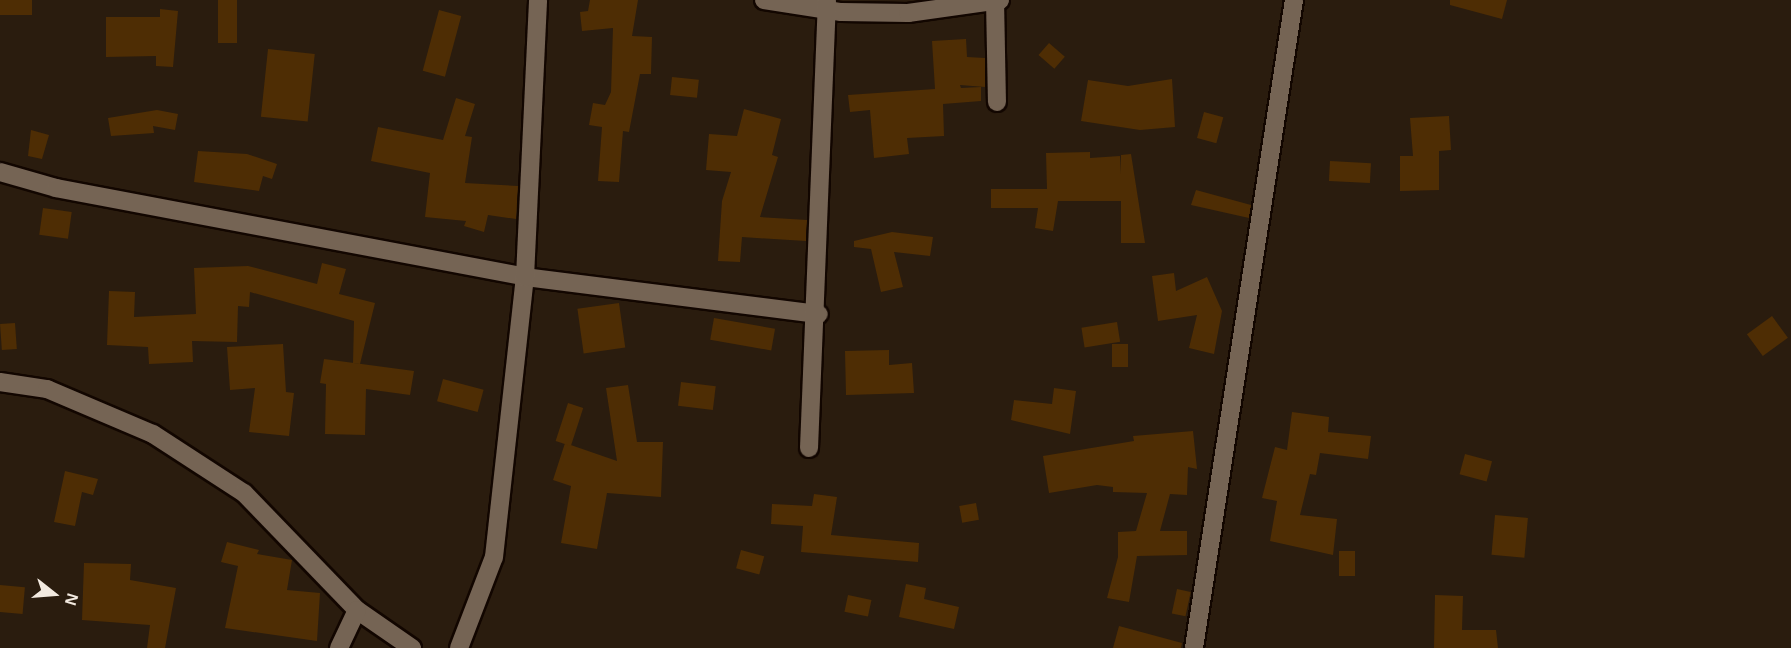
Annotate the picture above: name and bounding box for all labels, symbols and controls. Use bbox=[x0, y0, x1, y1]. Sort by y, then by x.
north arrow bbox=[24, 564, 84, 624]
text: N bbox=[62, 591, 82, 607]

